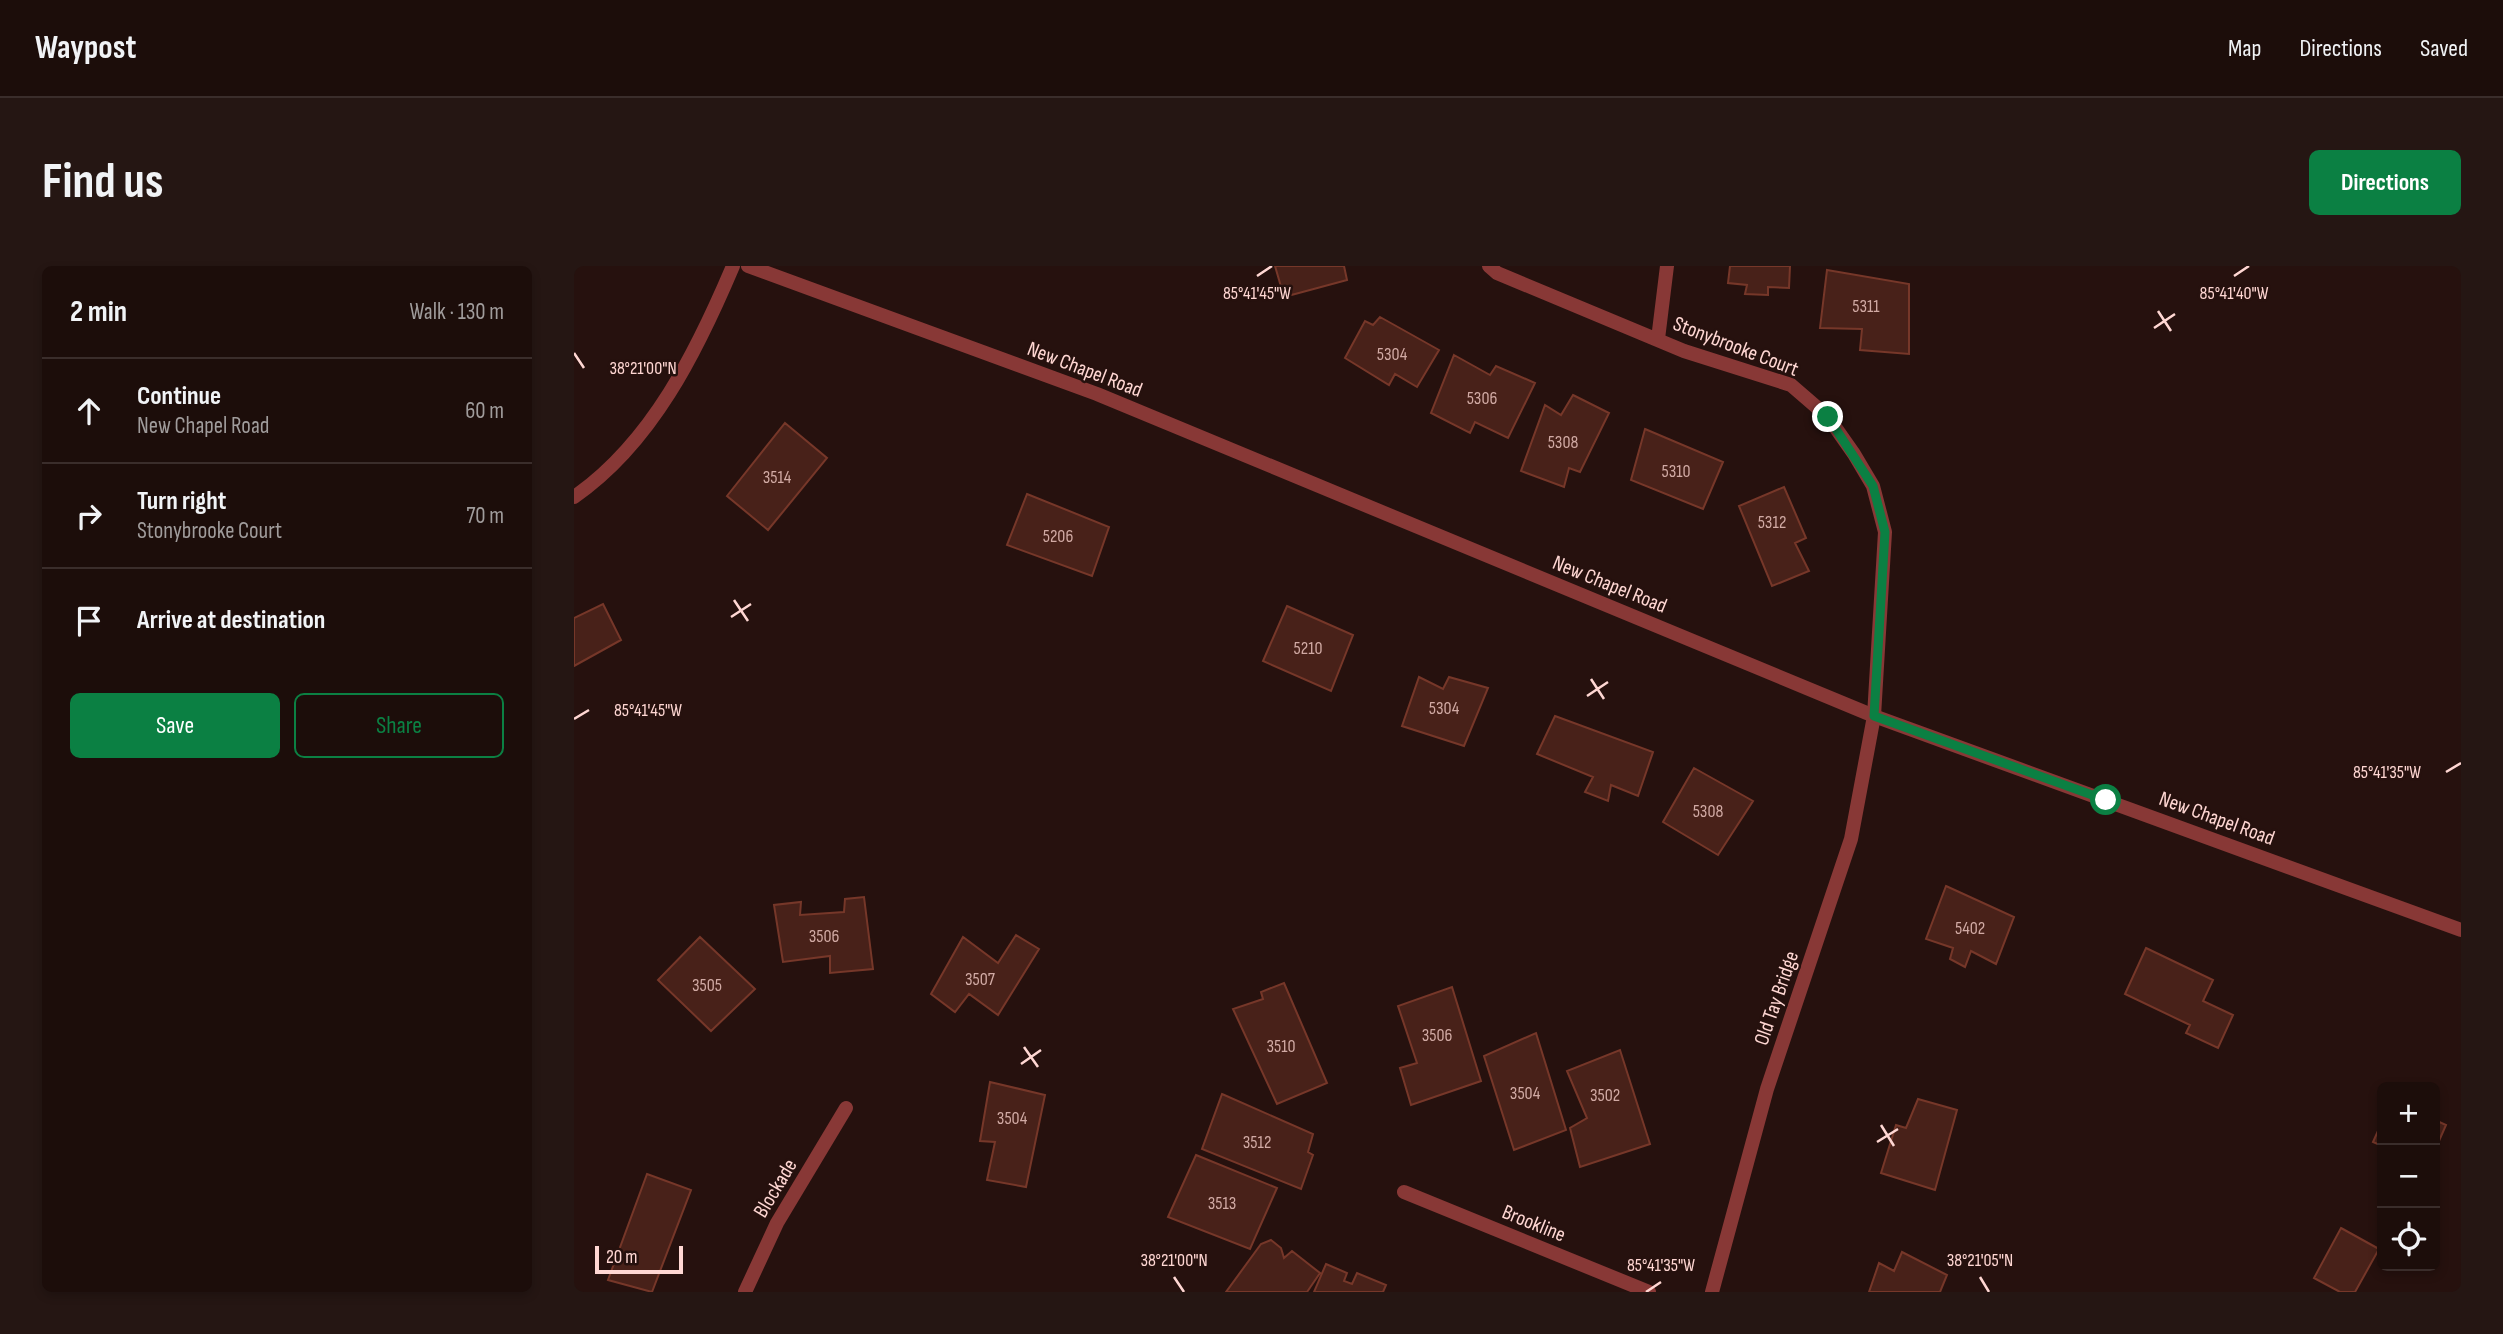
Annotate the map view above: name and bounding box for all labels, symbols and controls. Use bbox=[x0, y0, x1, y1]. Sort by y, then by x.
text: Waypost bbox=[35, 28, 136, 68]
text: Map bbox=[2228, 34, 2261, 63]
text: Directions bbox=[2299, 34, 2382, 63]
text: Saved bbox=[2420, 34, 2468, 63]
button: Directions bbox=[2309, 150, 2461, 215]
text: Find us bbox=[42, 153, 164, 212]
text: 85°41'45"W bbox=[1223, 283, 1291, 304]
text: 85°41'40"W bbox=[2200, 283, 2269, 304]
text: 2 min bbox=[70, 294, 127, 330]
house number: 5311 bbox=[1852, 296, 1880, 317]
text: Walk · 130 m bbox=[409, 298, 504, 326]
street label: Stonybrooke Court bbox=[1670, 311, 1802, 382]
street label: New Chapel Road bbox=[1024, 336, 1146, 403]
house number: 5304 bbox=[1377, 344, 1408, 365]
text: 38°21'00"N bbox=[609, 358, 677, 379]
text: Continue bbox=[137, 381, 221, 412]
house number: 5306 bbox=[1467, 388, 1497, 409]
icon: ahead bbox=[70, 392, 108, 430]
text: 60 m bbox=[465, 397, 504, 425]
route end bbox=[1812, 401, 1843, 432]
text: New Chapel Road bbox=[137, 412, 269, 440]
house number: 5308 bbox=[1548, 432, 1578, 453]
house number: 5310 bbox=[1661, 461, 1691, 482]
house number: 3514 bbox=[763, 467, 792, 488]
text: Turn right bbox=[137, 486, 226, 517]
icon: right bbox=[70, 497, 108, 535]
text: 70 m bbox=[466, 502, 504, 530]
house number: 5312 bbox=[1758, 512, 1786, 533]
text: Stonybrooke Court bbox=[137, 517, 282, 545]
house number: 5206 bbox=[1043, 526, 1073, 547]
street label: New Chapel Road bbox=[1549, 550, 1671, 619]
icon: arrive bbox=[70, 602, 108, 640]
text: Arrive at destination bbox=[137, 605, 325, 636]
house number: 5210 bbox=[1293, 638, 1323, 659]
button: Save bbox=[70, 693, 280, 758]
button: Share bbox=[294, 693, 504, 758]
house number: 5304 bbox=[1429, 698, 1460, 719]
text: 85°41'45"W bbox=[614, 700, 682, 721]
text: 85°41'35"W bbox=[2353, 762, 2421, 783]
route start bbox=[2090, 784, 2121, 815]
street label: New Chapel Road bbox=[2156, 786, 2278, 851]
house number: 5308 bbox=[1693, 801, 1723, 822]
house number: 5402 bbox=[1955, 918, 1985, 939]
house number: 3506 bbox=[809, 926, 839, 947]
street label: Old Tay Bridge bbox=[1749, 948, 1804, 1048]
house number: 3507 bbox=[965, 969, 996, 990]
house number: 3505 bbox=[692, 975, 722, 996]
house number: 3506 bbox=[1422, 1025, 1452, 1046]
house number: 3510 bbox=[1266, 1036, 1296, 1057]
map controls bbox=[2377, 1082, 2440, 1271]
button: + bbox=[2377, 1082, 2440, 1145]
house number: 3504 bbox=[1510, 1083, 1541, 1104]
house number: 3502 bbox=[1590, 1085, 1620, 1106]
house number: 3504 bbox=[997, 1108, 1028, 1129]
house number: 3512 bbox=[1243, 1132, 1271, 1153]
button: − bbox=[2377, 1145, 2440, 1208]
street label: Blockade bbox=[748, 1155, 803, 1222]
house number: 3513 bbox=[1208, 1193, 1236, 1214]
street label: Brookline bbox=[1498, 1199, 1569, 1247]
button: locate bbox=[2377, 1208, 2440, 1271]
scale bar bbox=[595, 1243, 682, 1275]
text: 20 m bbox=[606, 1246, 638, 1269]
text: 38°21'00"N bbox=[1140, 1250, 1208, 1271]
text: 38°21'05"N bbox=[1947, 1250, 2013, 1271]
text: 85°41'35"W bbox=[1627, 1255, 1695, 1276]

